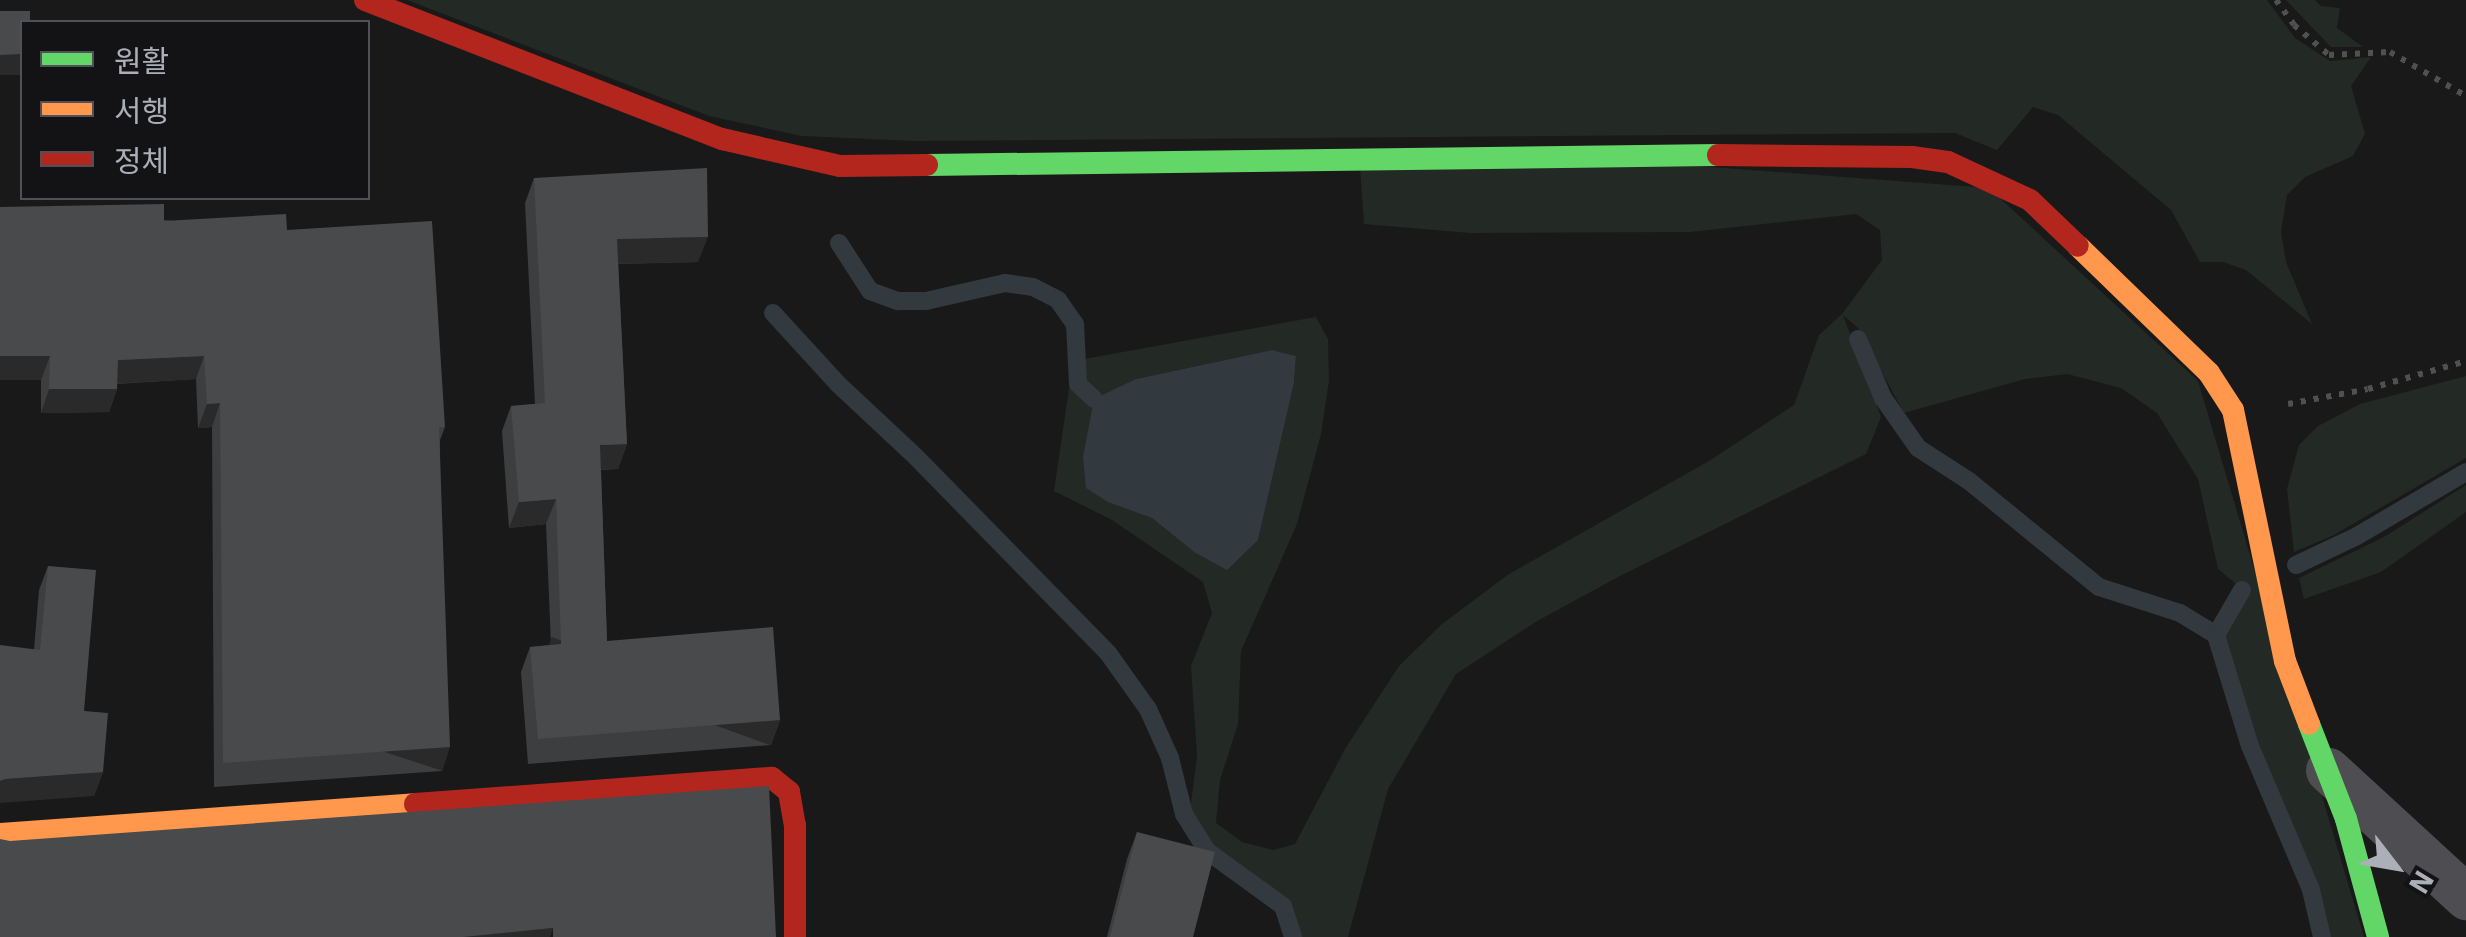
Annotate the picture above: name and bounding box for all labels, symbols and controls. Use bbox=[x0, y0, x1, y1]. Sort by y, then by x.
legend bbox=[20, 20, 370, 200]
text: 원활 bbox=[114, 41, 169, 80]
text: 서행 bbox=[114, 91, 169, 130]
text: 정체 bbox=[114, 141, 169, 180]
north arrow bbox=[2346, 817, 2446, 917]
text: N bbox=[2401, 864, 2443, 901]

